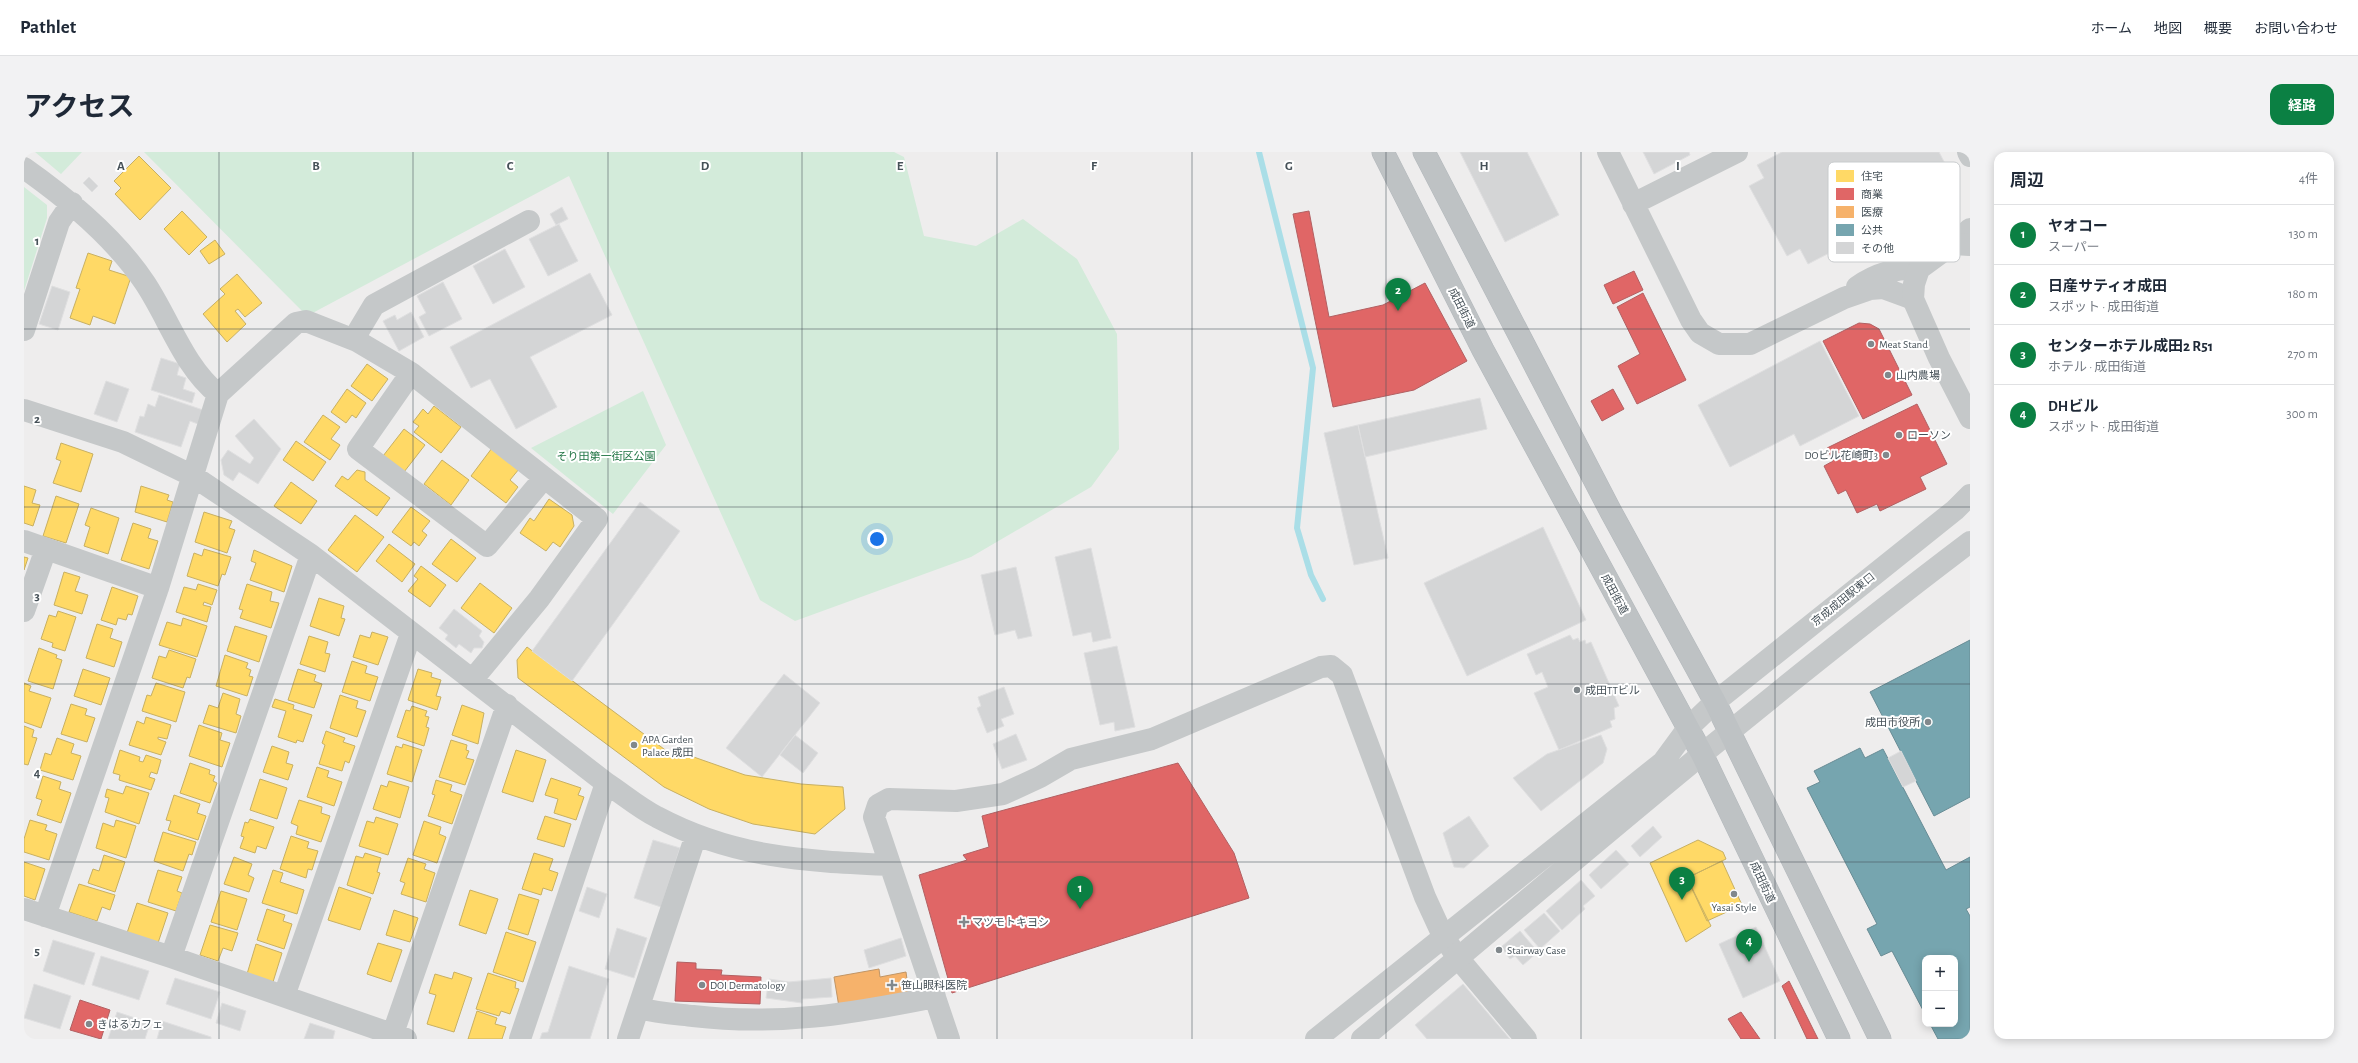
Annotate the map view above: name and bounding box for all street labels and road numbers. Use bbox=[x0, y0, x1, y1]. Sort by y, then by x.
street label: 成田街道 bbox=[1447, 286, 1477, 330]
street label: 京成成田駅東口 bbox=[1810, 571, 1877, 628]
street label: 成田街道 bbox=[1599, 572, 1631, 616]
street label: 成田街道 bbox=[1748, 860, 1778, 904]

